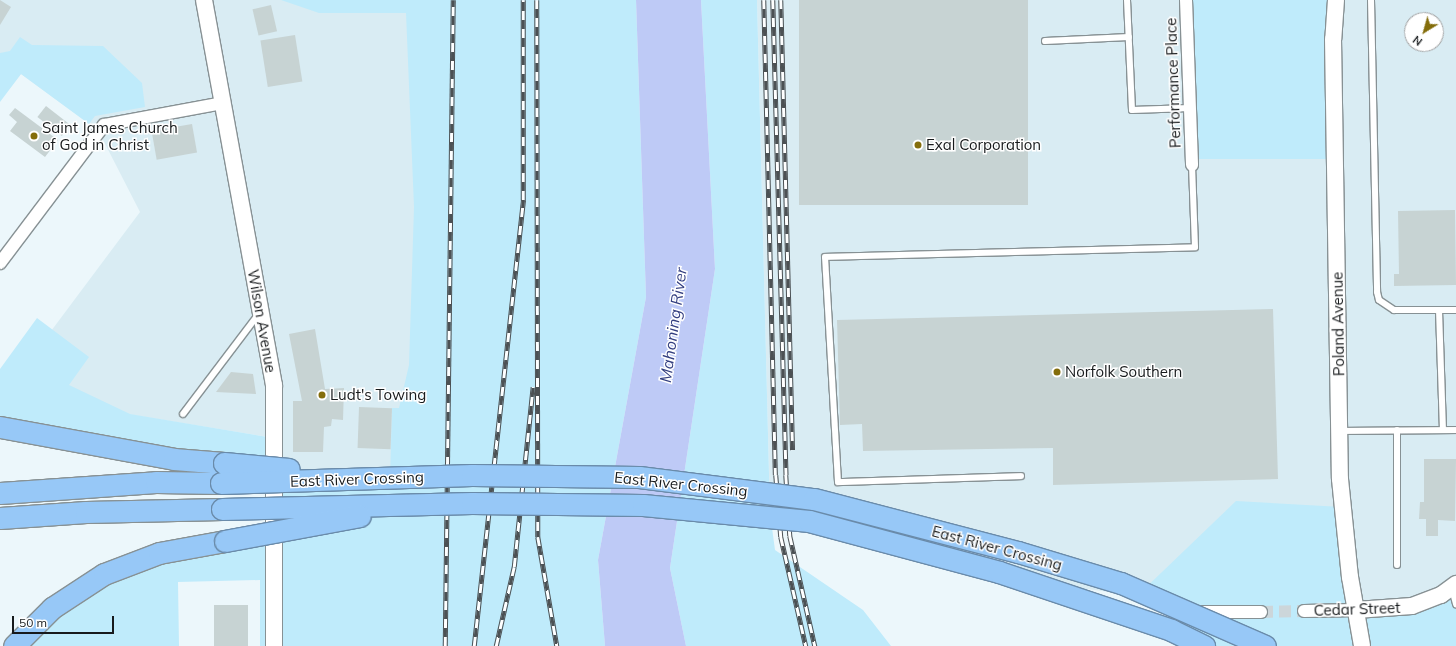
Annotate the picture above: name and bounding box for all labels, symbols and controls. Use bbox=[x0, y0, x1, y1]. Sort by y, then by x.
north arrow bbox=[1404, 12, 1444, 52]
street label: Performance Place bbox=[1162, 18, 1184, 148]
text: N bbox=[1410, 33, 1425, 49]
place label: Saint James Church of God in Christ bbox=[42, 118, 178, 153]
marker: Saint James Church of God in Christ bbox=[29, 131, 39, 141]
place label: Exal Corporation bbox=[926, 136, 1041, 154]
marker: Exal Corporation bbox=[913, 140, 923, 150]
water label: Mahoning River bbox=[655, 266, 691, 384]
street label: Wilson Avenue bbox=[244, 268, 280, 374]
street label: Poland Avenue bbox=[1328, 272, 1348, 376]
place label: Norfolk Southern bbox=[1065, 363, 1182, 381]
marker: Norfolk Southern bbox=[1052, 367, 1062, 377]
place label: Ludt's Towing bbox=[330, 386, 426, 404]
marker: Ludt's Towing bbox=[317, 390, 327, 400]
street label: East River Crossing bbox=[290, 468, 424, 490]
street label: East River Crossing bbox=[613, 468, 749, 500]
street label: East River Crossing bbox=[930, 522, 1064, 574]
street label: Cedar Street bbox=[1313, 598, 1401, 620]
scale bar bbox=[14, 608, 116, 634]
text: 50 m bbox=[19, 615, 47, 630]

